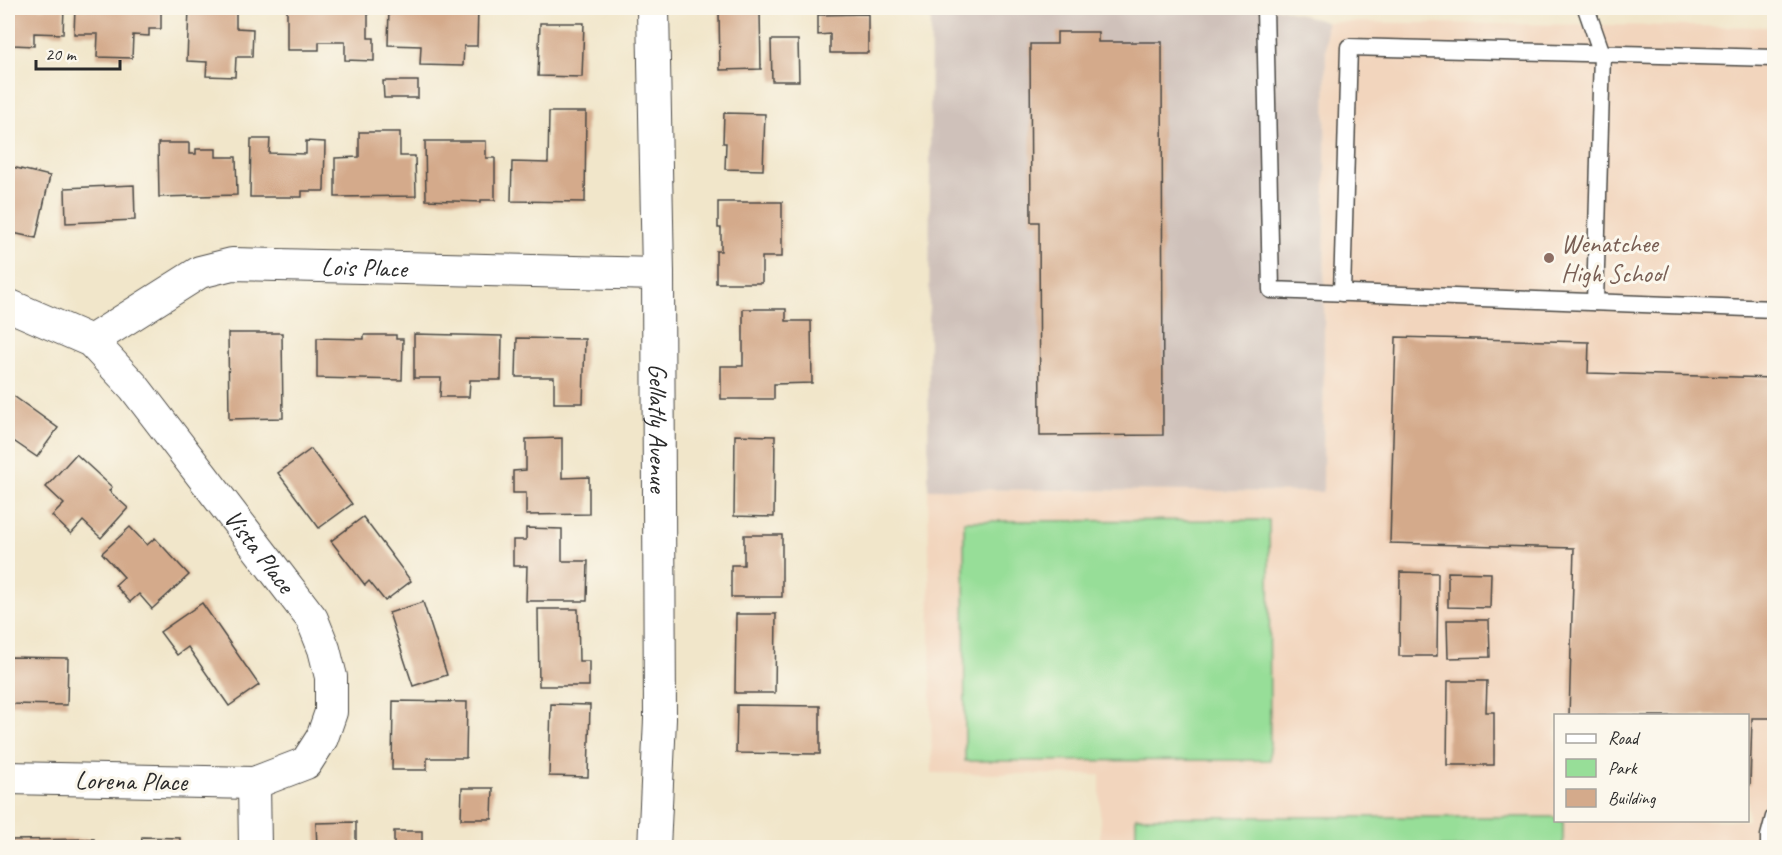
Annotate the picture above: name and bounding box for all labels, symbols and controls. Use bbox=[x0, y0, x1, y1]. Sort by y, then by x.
scale bar bbox=[36, 33, 120, 71]
text: 20 m bbox=[45, 43, 78, 65]
place label: Wenatchee High School bbox=[1561, 227, 1670, 290]
street label: Lois Place bbox=[321, 250, 410, 285]
marker: Wenatchee High School bbox=[1542, 251, 1556, 265]
street label: Gellatly Avenue bbox=[642, 364, 675, 494]
street label: Vista Place bbox=[217, 502, 304, 601]
legend bbox=[1554, 714, 1749, 822]
text: Road bbox=[1608, 727, 1641, 749]
text: Park bbox=[1608, 757, 1638, 779]
street label: Lorena Place bbox=[75, 764, 189, 799]
text: Building bbox=[1608, 787, 1657, 809]

